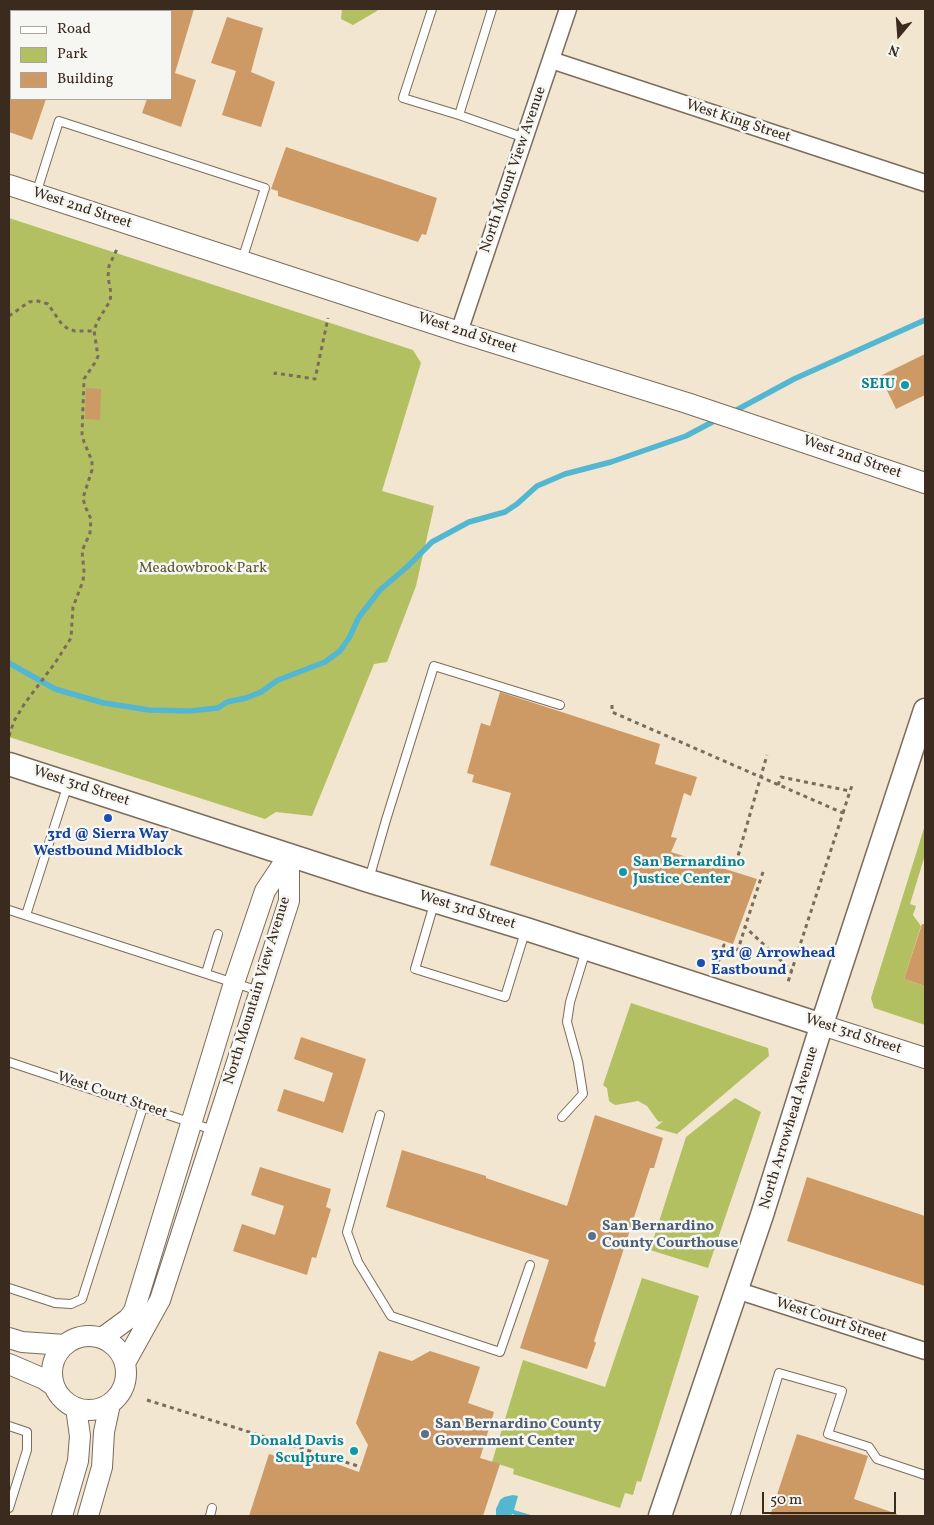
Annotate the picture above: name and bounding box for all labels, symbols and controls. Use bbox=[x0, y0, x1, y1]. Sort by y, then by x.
legend bbox=[10, 10, 172, 100]
north arrow bbox=[874, 10, 924, 60]
text: Road bbox=[57, 19, 91, 40]
text: N bbox=[886, 39, 902, 60]
text: Park bbox=[57, 44, 88, 65]
text: Building bbox=[57, 69, 113, 90]
street label: North Mount View Avenue bbox=[477, 85, 551, 255]
street label: West King Street bbox=[683, 97, 793, 147]
street label: West 2nd Street bbox=[30, 184, 134, 234]
street label: West 2nd Street bbox=[415, 309, 519, 359]
place label: SEIU bbox=[861, 376, 895, 394]
marker: SEIU bbox=[899, 379, 911, 391]
street label: West 2nd Street bbox=[800, 433, 904, 483]
park label: Meadowbrook Park bbox=[139, 560, 267, 578]
street label: West 3rd Street bbox=[30, 763, 132, 811]
marker: 3rd @ Sierra Way Westbound Midblock bbox=[102, 812, 114, 824]
place label: 3rd @ Sierra Way Westbound Midblock bbox=[33, 826, 183, 861]
place label: San Bernardino Justice Center bbox=[633, 854, 745, 889]
marker: San Bernardino Justice Center bbox=[617, 866, 629, 878]
street label: West 3rd Street bbox=[416, 888, 518, 934]
street label: North Mountain View Avenue bbox=[221, 895, 295, 1087]
place label: 3rd @ Arrowhead Eastbound bbox=[711, 945, 835, 980]
marker: 3rd @ Arrowhead Eastbound bbox=[695, 957, 707, 969]
street label: West 3rd Street bbox=[802, 1011, 904, 1059]
street label: North Arrowhead Avenue bbox=[757, 1044, 823, 1212]
street label: West Court Street bbox=[54, 1069, 170, 1123]
place label: San Bernardino County Courthouse bbox=[602, 1218, 738, 1253]
marker: San Bernardino County Courthouse bbox=[586, 1230, 598, 1242]
street label: West Court Street bbox=[773, 1295, 889, 1347]
place label: San Bernardino County Government Center bbox=[435, 1416, 601, 1451]
marker: San Bernardino County Government Center bbox=[419, 1428, 431, 1440]
place label: Donald Davis Sculpture bbox=[250, 1433, 344, 1468]
marker: Donald Davis Sculpture bbox=[348, 1445, 360, 1457]
scale bar bbox=[764, 1482, 898, 1514]
text: 50 m bbox=[770, 1490, 802, 1511]

